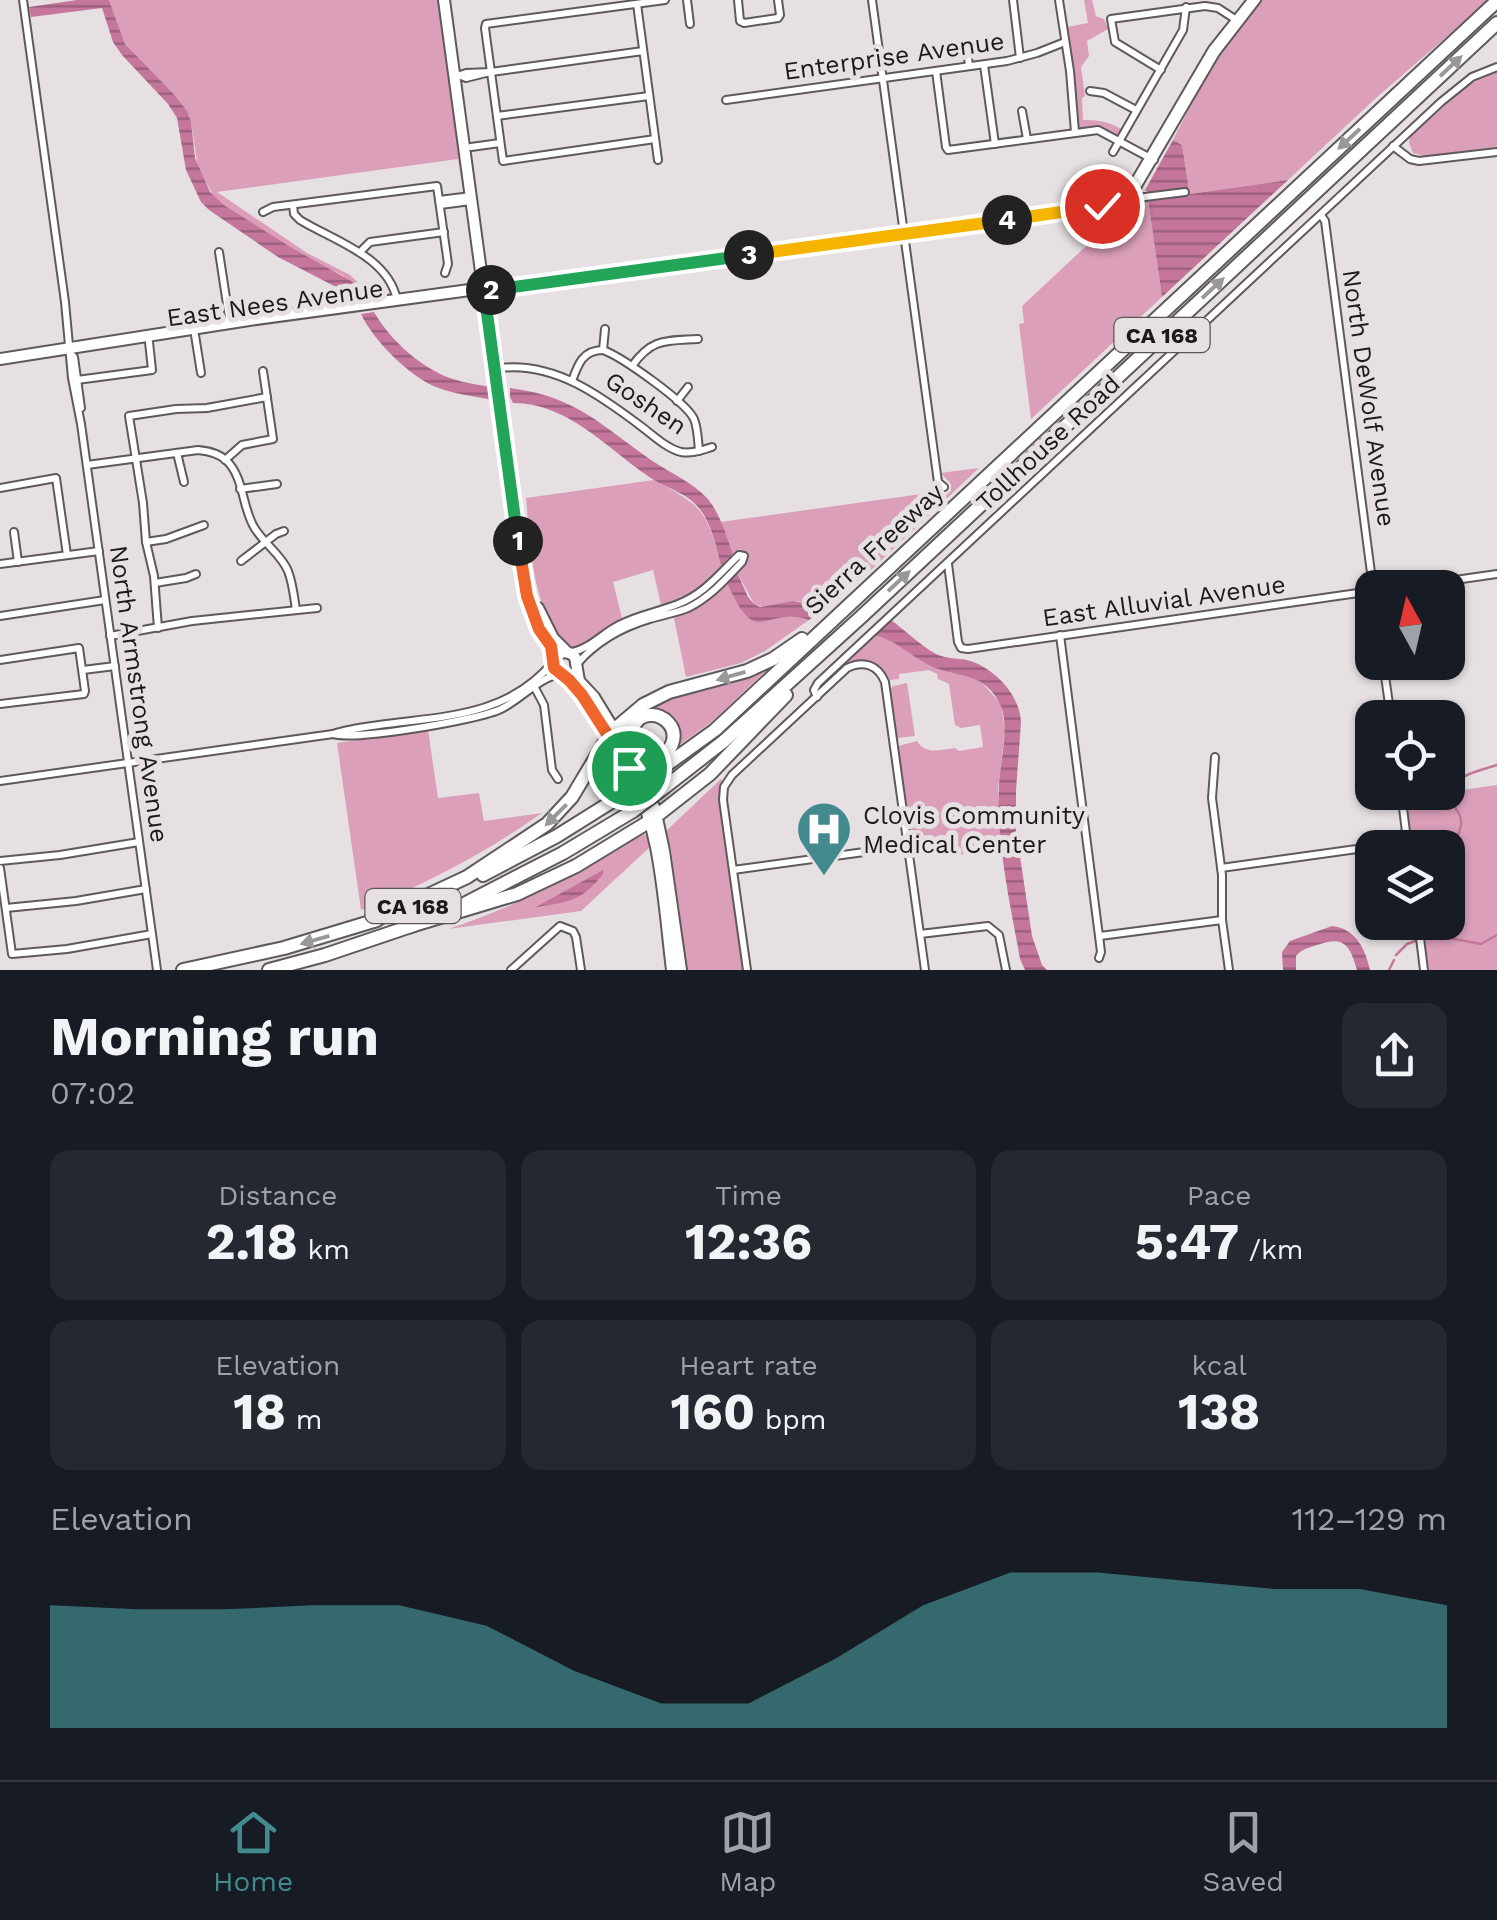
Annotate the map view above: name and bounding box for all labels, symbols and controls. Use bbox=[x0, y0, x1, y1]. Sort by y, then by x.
street label: Enterprise Avenue bbox=[782, 26, 1006, 86]
one-way arrow bbox=[1439, 55, 1463, 78]
one-way arrow bbox=[1337, 127, 1361, 150]
pin bbox=[1060, 164, 1145, 249]
icon: check bbox=[1075, 179, 1130, 234]
pin: 4 bbox=[982, 195, 1032, 245]
text: 4 bbox=[998, 203, 1016, 236]
pin: 3 bbox=[724, 230, 774, 280]
text: 3 bbox=[741, 238, 757, 271]
pin: 2 bbox=[466, 265, 516, 315]
street label: North DeWolf Avenue bbox=[1337, 268, 1401, 528]
street label: East Nees Avenue bbox=[165, 273, 385, 333]
text: 2 bbox=[483, 273, 499, 306]
one-way arrow bbox=[1201, 277, 1225, 300]
road number: CA 168 bbox=[1114, 318, 1210, 352]
street label: Goshen bbox=[600, 365, 692, 441]
street label: Tollhouse Road bbox=[970, 369, 1126, 517]
street label: Sierra Freeway bbox=[799, 477, 949, 621]
pin: 1 bbox=[493, 516, 543, 566]
text: 1 bbox=[512, 524, 524, 557]
street label: North Armstrong Avenue bbox=[104, 544, 174, 844]
one-way arrow bbox=[886, 570, 910, 593]
street label: East Alluvial Avenue bbox=[1041, 570, 1287, 632]
north arrow bbox=[1355, 570, 1465, 680]
map controls bbox=[1355, 570, 1465, 940]
one-way arrow bbox=[716, 669, 746, 684]
button: locate bbox=[1355, 700, 1465, 810]
pin bbox=[587, 726, 672, 811]
icon: arrive bbox=[602, 741, 657, 796]
hospital icon: Clovis Community Medical Center bbox=[794, 799, 854, 878]
place label: Clovis Community Medical Center bbox=[863, 801, 1085, 859]
one-way arrow bbox=[544, 802, 568, 826]
button: layers bbox=[1355, 830, 1465, 940]
road number: CA 168 bbox=[366, 889, 460, 923]
one-way arrow bbox=[299, 932, 330, 948]
button: share bbox=[1342, 1003, 1447, 1108]
text: Morning run bbox=[50, 1004, 379, 1068]
text: 07:02 bbox=[50, 1074, 135, 1112]
text: Distance bbox=[218, 1179, 337, 1212]
text: Time bbox=[715, 1179, 782, 1212]
text: Pace bbox=[1187, 1179, 1252, 1212]
text: 2.18 bbox=[206, 1212, 298, 1271]
text: 12:36 bbox=[685, 1212, 812, 1271]
text: 5:47 bbox=[1135, 1212, 1239, 1271]
text: km bbox=[298, 1233, 350, 1266]
text: /km bbox=[1239, 1233, 1304, 1266]
text: Elevation bbox=[215, 1349, 340, 1382]
text: Heart rate bbox=[679, 1349, 818, 1382]
text: kcal bbox=[1191, 1349, 1247, 1382]
text: 18 bbox=[233, 1382, 286, 1441]
text: 160 bbox=[671, 1382, 755, 1441]
text: 138 bbox=[1178, 1382, 1260, 1441]
text: m bbox=[286, 1403, 322, 1436]
text: bpm bbox=[755, 1403, 826, 1436]
text: Elevation bbox=[50, 1500, 193, 1538]
text: 112–129 m bbox=[1292, 1500, 1447, 1538]
tab: Home bbox=[213, 1805, 293, 1898]
tab: Map bbox=[719, 1805, 776, 1898]
tab: Saved bbox=[1203, 1805, 1284, 1898]

